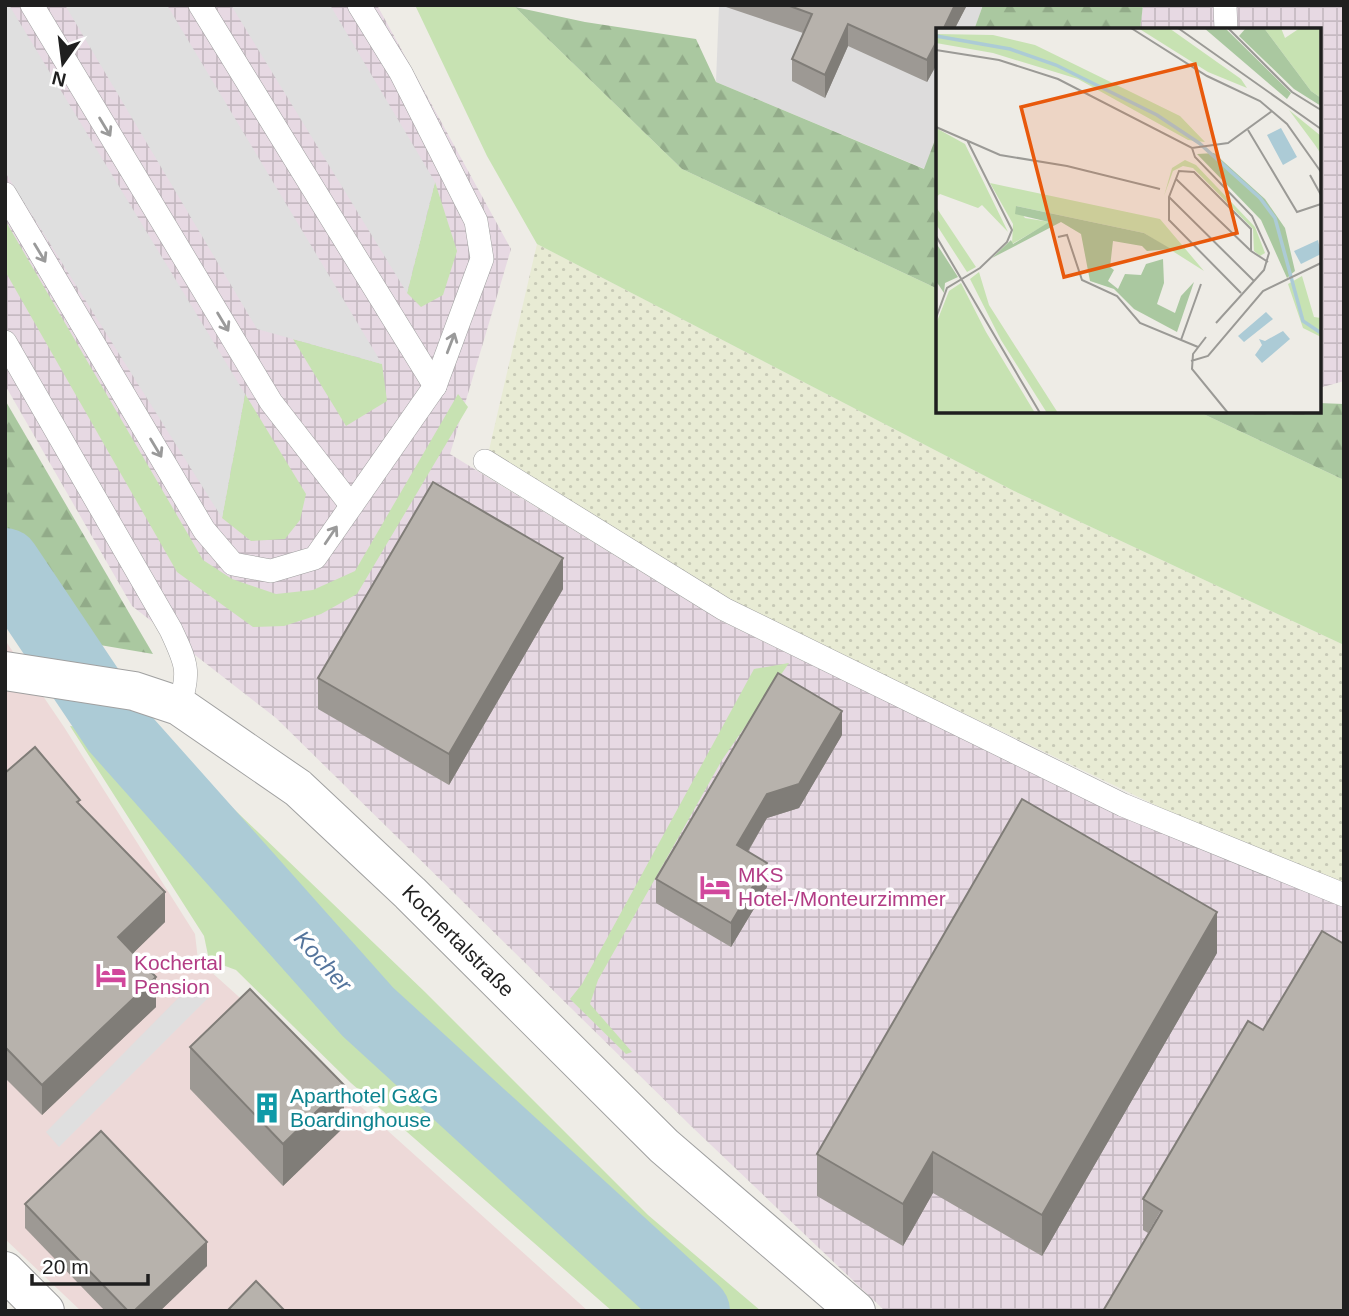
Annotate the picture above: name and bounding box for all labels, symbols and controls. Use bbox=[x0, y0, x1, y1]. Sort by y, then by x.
north arrow bbox=[28, 28, 98, 98]
inset map bbox=[936, 28, 1321, 413]
text: N bbox=[50, 67, 68, 91]
one-way arrow bbox=[99, 116, 113, 136]
one-way arrow bbox=[33, 242, 47, 262]
one-way arrow bbox=[216, 311, 230, 331]
one-way arrow bbox=[445, 332, 458, 354]
one-way arrow bbox=[149, 438, 163, 458]
one-way arrow bbox=[324, 525, 338, 545]
place label: MKS Hotel-/Monteurzimmer bbox=[738, 863, 946, 910]
hotel icon: MKS Hotel-/Monteurzimmer bbox=[698, 870, 732, 904]
street label: Kochertalstraße bbox=[398, 880, 519, 1001]
water label: Kocher bbox=[289, 925, 358, 998]
place label: Kochertal Pension bbox=[134, 951, 223, 998]
hotel icon: Kochertal Pension bbox=[94, 958, 128, 992]
place label: Aparthotel G&G Boardinghouse bbox=[290, 1084, 438, 1131]
building icon: Aparthotel G&G Boardinghouse bbox=[250, 1091, 284, 1125]
scale bar bbox=[32, 1242, 147, 1286]
text: 20 m bbox=[42, 1255, 89, 1278]

